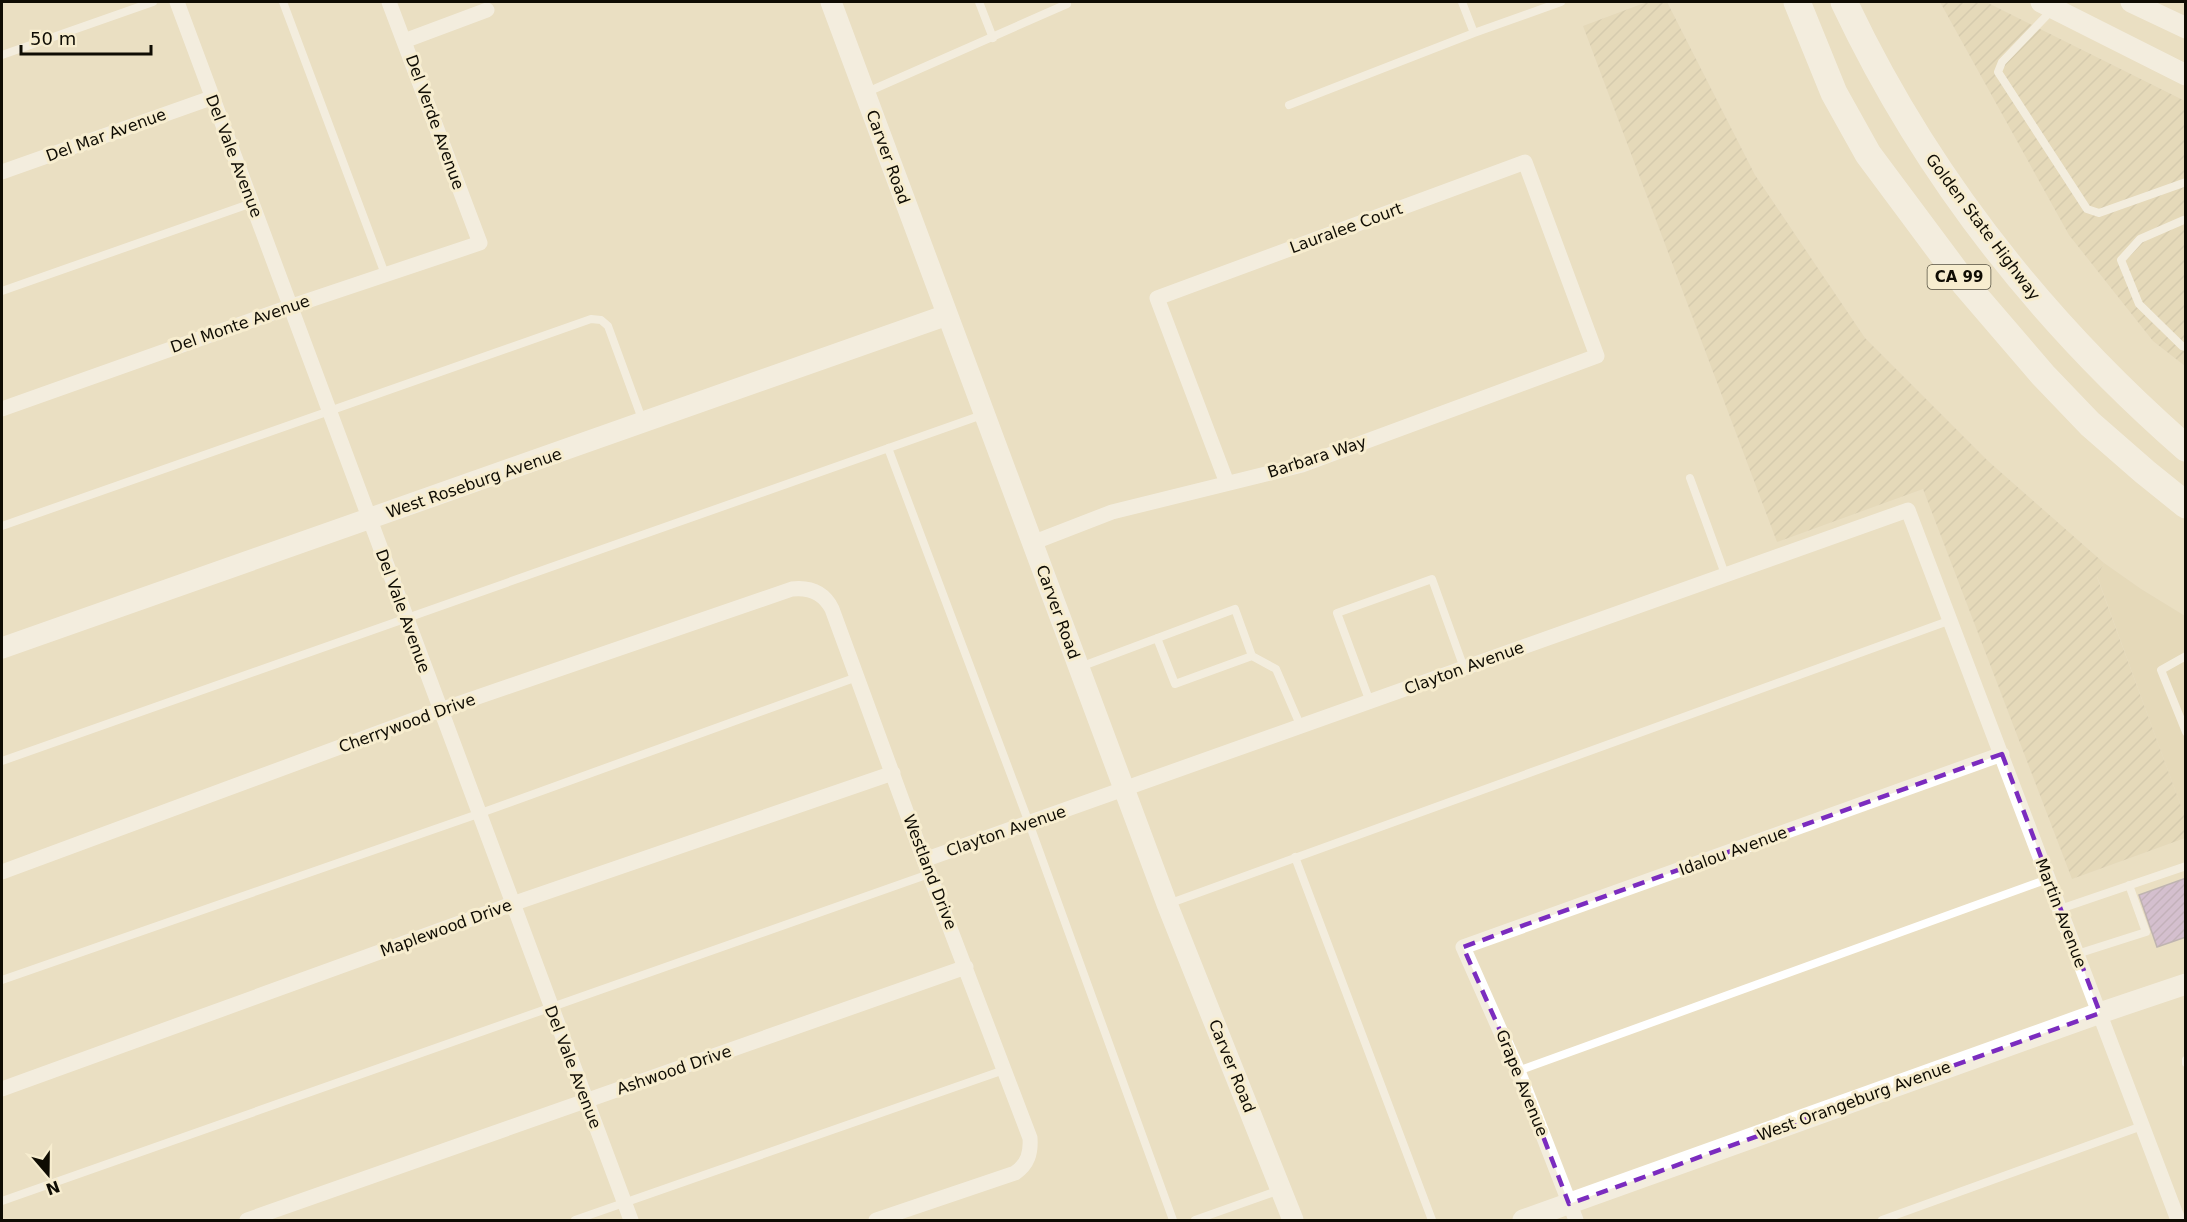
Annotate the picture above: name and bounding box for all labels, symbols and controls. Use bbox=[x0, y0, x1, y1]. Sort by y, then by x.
scale bar bbox=[21, 18, 152, 56]
text: 50 m bbox=[30, 28, 76, 49]
street label: Del Verde Avenue bbox=[402, 52, 468, 192]
street label: Del Vale Avenue bbox=[202, 92, 266, 220]
street label: Del Mar Avenue bbox=[43, 104, 169, 166]
street label: Carver Road bbox=[862, 107, 914, 207]
street label: Golden State Highway bbox=[1922, 150, 2044, 304]
street label: Lauralee Court bbox=[1287, 199, 1405, 257]
road number: CA 99 bbox=[1928, 265, 1990, 289]
street label: Del Monte Avenue bbox=[168, 291, 312, 357]
street label: Barbara Way bbox=[1265, 432, 1369, 482]
street label: West Roseburg Avenue bbox=[384, 444, 564, 522]
street label: Del Vale Avenue bbox=[372, 547, 434, 675]
street label: Carver Road bbox=[1032, 562, 1084, 662]
street label: Clayton Avenue bbox=[1402, 638, 1526, 698]
street label: Cherrywood Drive bbox=[336, 689, 478, 757]
street label: Clayton Avenue bbox=[944, 802, 1068, 860]
street label: Westland Drive bbox=[899, 812, 961, 932]
street label: Idalou Avenue bbox=[1676, 823, 1790, 879]
street label: Martin Avenue bbox=[2031, 856, 2091, 970]
street label: Maplewood Drive bbox=[378, 895, 514, 961]
street label: Del Vale Avenue bbox=[541, 1003, 605, 1131]
street label: Carver Road bbox=[1205, 1017, 1259, 1115]
street label: Grape Avenue bbox=[1492, 1027, 1552, 1139]
street label: Ashwood Drive bbox=[614, 1041, 734, 1099]
street label: West Orangeburg Avenue bbox=[1755, 1057, 1953, 1145]
north arrow bbox=[18, 1144, 78, 1204]
text: N bbox=[43, 1176, 63, 1199]

